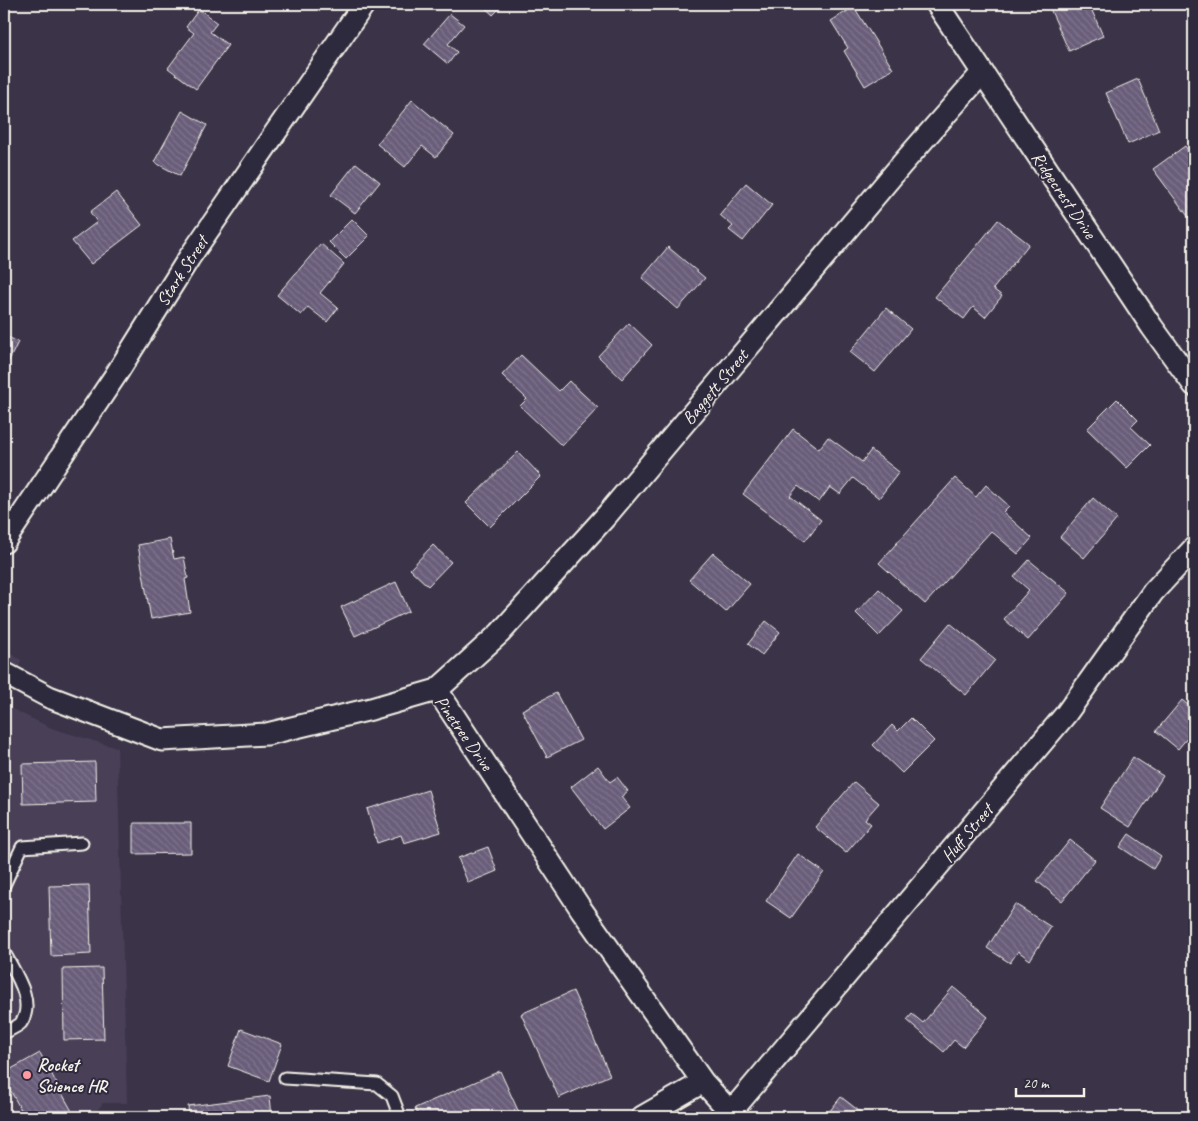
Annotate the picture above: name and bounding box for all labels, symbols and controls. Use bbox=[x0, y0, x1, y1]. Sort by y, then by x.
street label: Ridgecrest Drive bbox=[1027, 147, 1102, 244]
street label: Stark Street bbox=[151, 229, 214, 310]
street label: Baggett Street bbox=[677, 344, 754, 429]
street label: Pinetree Drive bbox=[430, 691, 498, 776]
street label: Huff Street bbox=[936, 797, 1000, 866]
place label: Rocket Science HR bbox=[37, 1054, 108, 1097]
scale bar bbox=[1016, 1066, 1083, 1098]
marker: Rocket Science HR bbox=[21, 1069, 33, 1081]
text: 20 m bbox=[1023, 1074, 1050, 1093]

